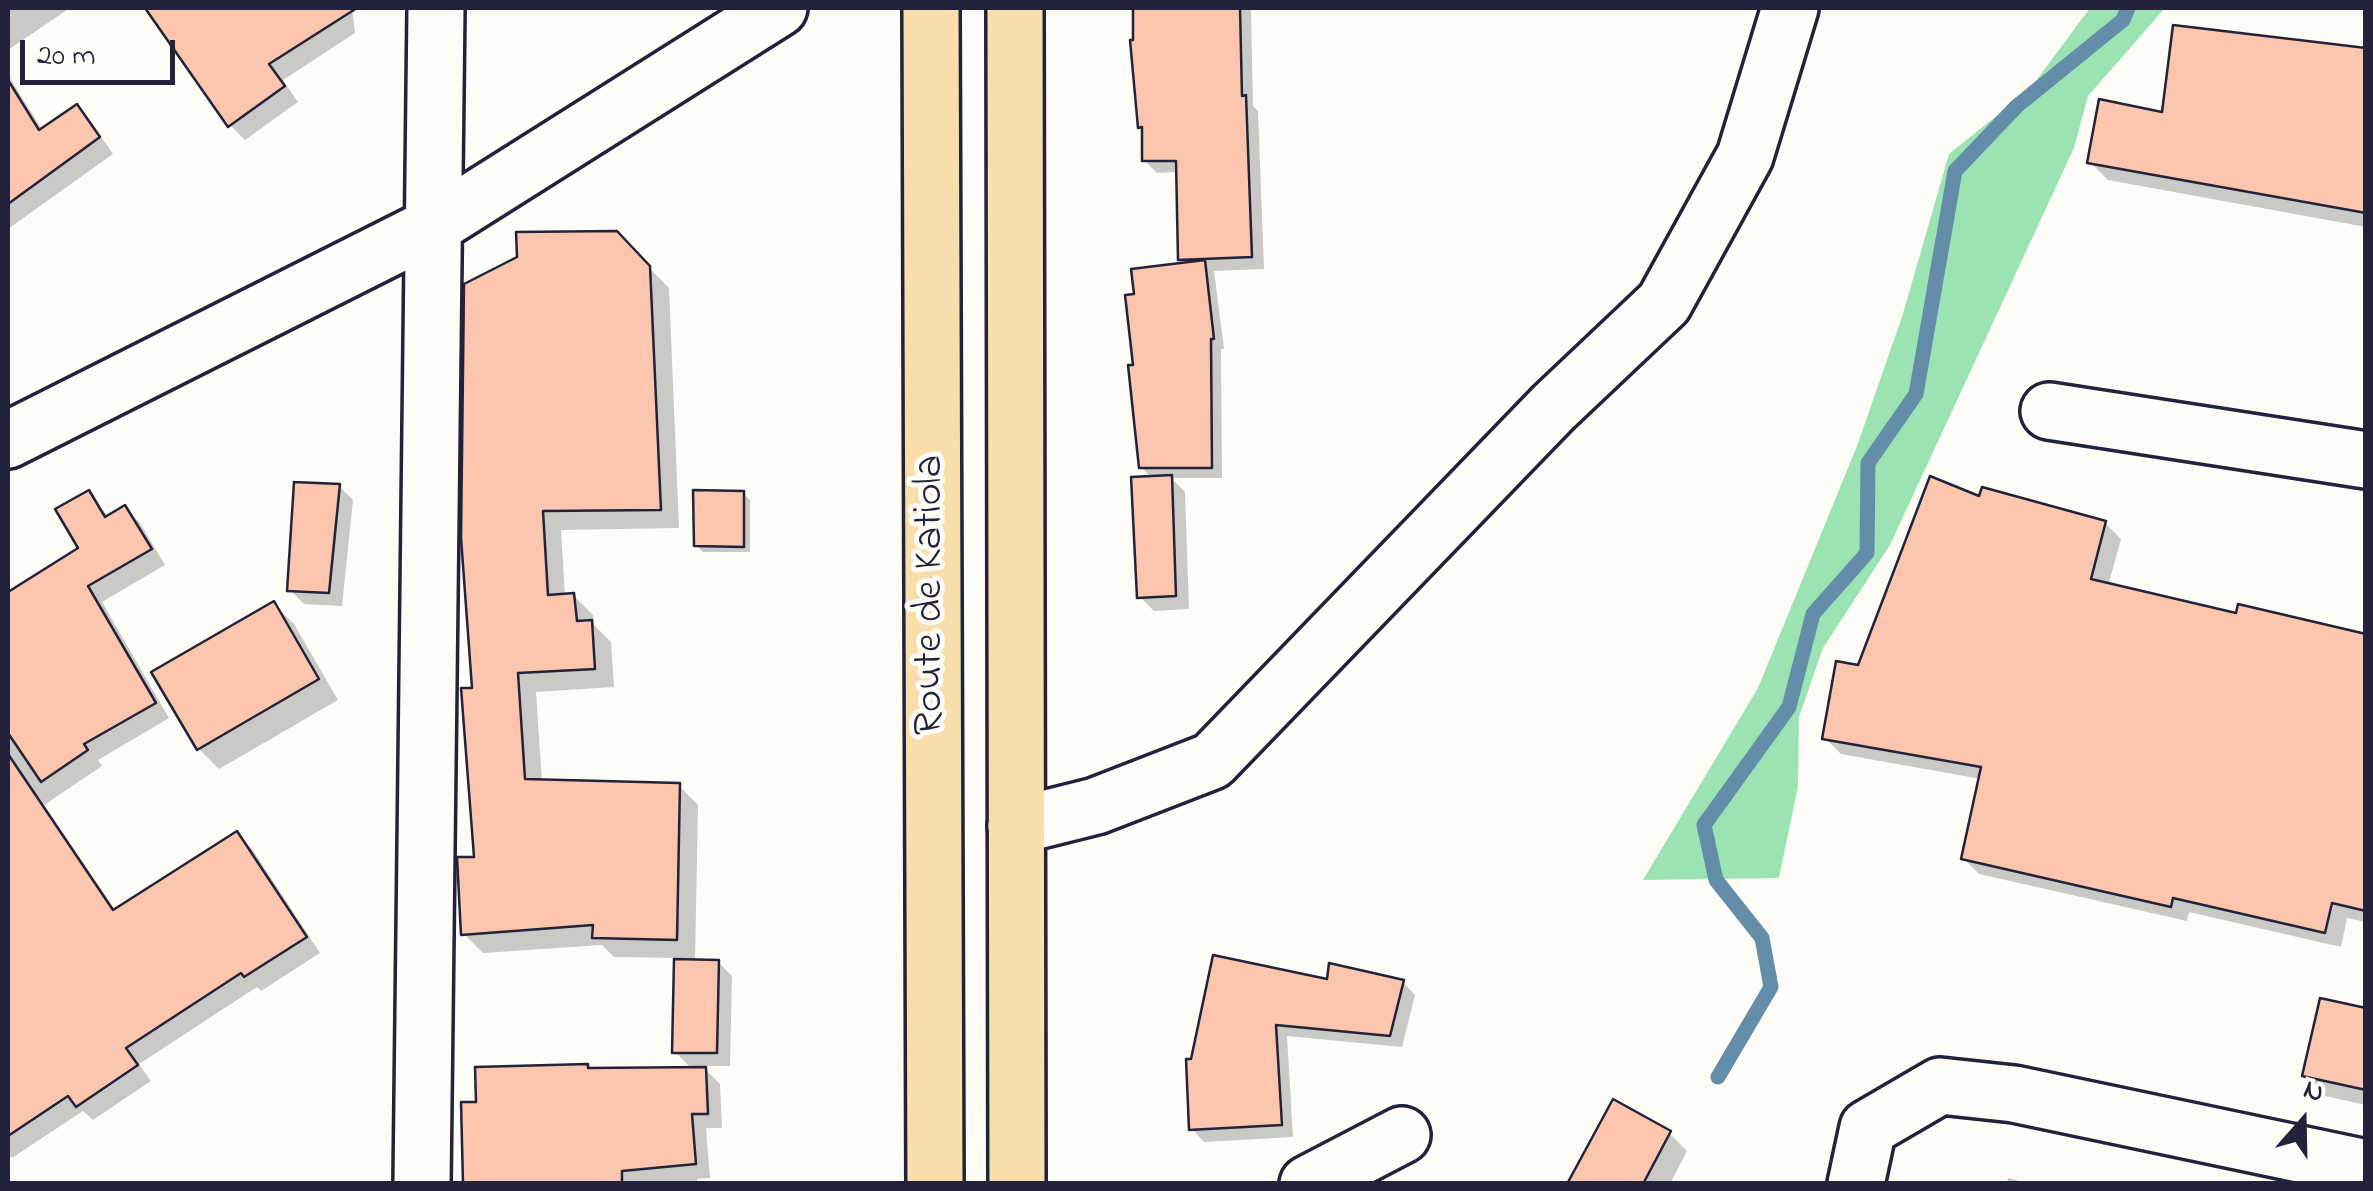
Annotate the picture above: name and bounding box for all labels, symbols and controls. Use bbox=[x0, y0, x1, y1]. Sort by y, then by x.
scale bar bbox=[25, 20, 180, 82]
text: 20 m bbox=[37, 35, 96, 79]
street label: Route de Katiola bbox=[908, 455, 958, 735]
text: N bbox=[2298, 1070, 2329, 1115]
north arrow bbox=[2253, 1071, 2353, 1171]

